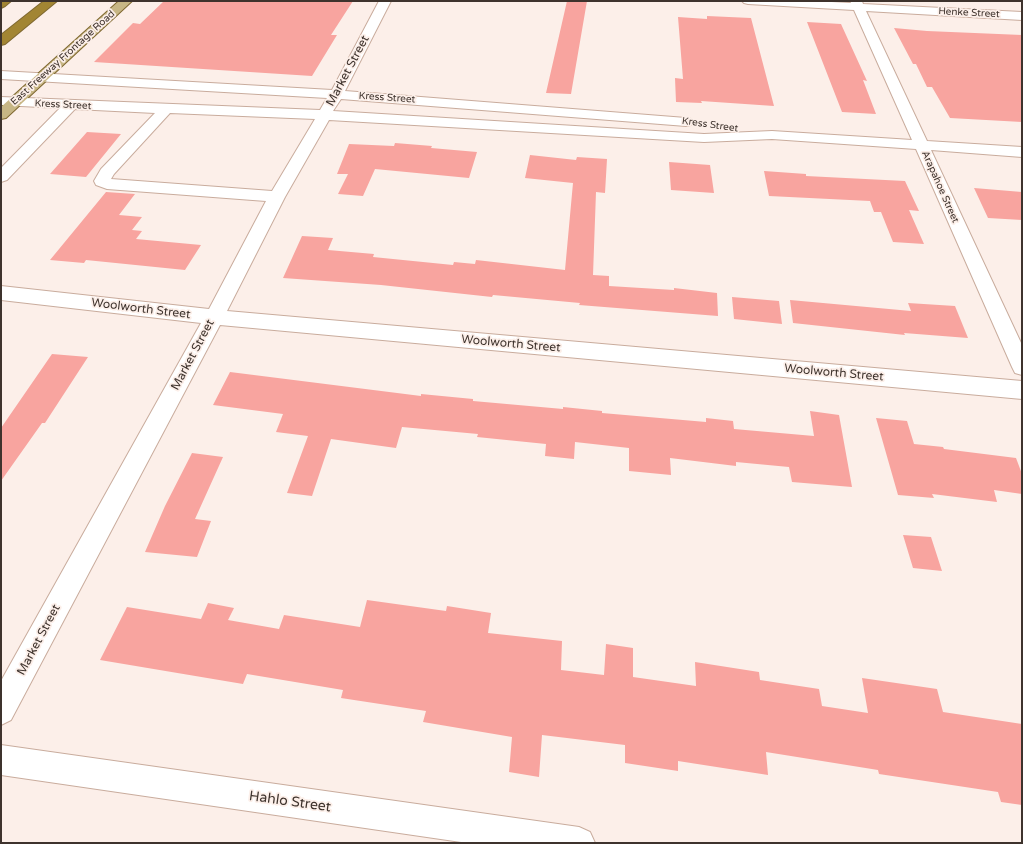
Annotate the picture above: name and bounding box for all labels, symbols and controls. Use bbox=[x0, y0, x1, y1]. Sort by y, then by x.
street label: Henke Street bbox=[938, 5, 1000, 21]
street label: East Freeway Frontage Road bbox=[8, 8, 118, 108]
street label: Market Street bbox=[323, 33, 373, 109]
street label: Kress Street bbox=[358, 90, 416, 106]
street label: Kress Street bbox=[34, 98, 92, 112]
street label: Kress Street bbox=[681, 115, 739, 135]
street label: Arapahoe Street bbox=[919, 149, 961, 225]
street label: Woolworth Street bbox=[91, 296, 191, 322]
street label: Market Street bbox=[168, 317, 218, 393]
street label: Woolworth Street bbox=[461, 332, 561, 356]
street label: Woolworth Street bbox=[784, 361, 884, 385]
street label: Market Street bbox=[14, 602, 64, 678]
street label: Hahlo Street bbox=[248, 788, 332, 816]

